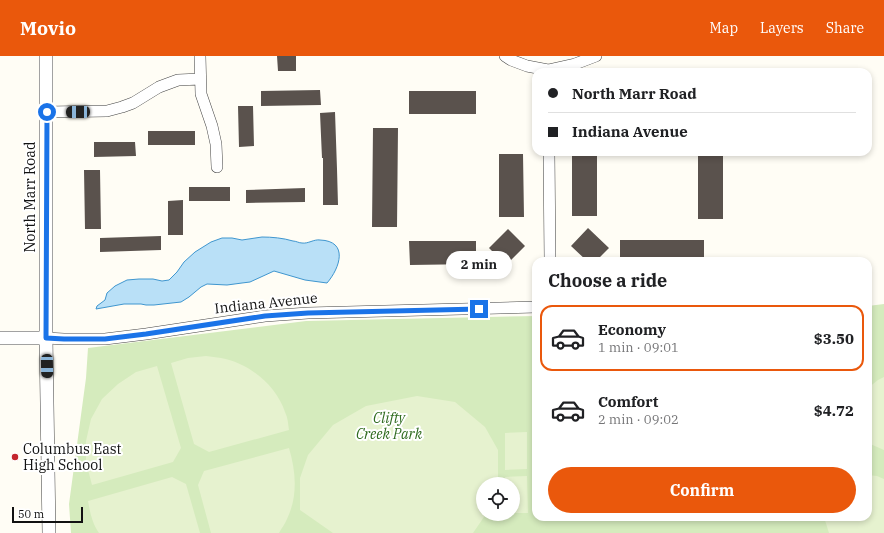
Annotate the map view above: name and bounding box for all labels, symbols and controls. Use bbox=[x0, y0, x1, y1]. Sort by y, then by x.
text: Movio bbox=[20, 16, 76, 40]
text: Map bbox=[710, 19, 738, 37]
text: Layers bbox=[760, 19, 804, 37]
text: Share bbox=[826, 19, 864, 37]
text: North Marr Road bbox=[572, 84, 697, 103]
route start bbox=[38, 103, 56, 121]
car bbox=[66, 106, 90, 118]
text: Indiana Avenue bbox=[572, 122, 688, 141]
street label: North Marr Road bbox=[21, 141, 39, 252]
callout: 2 min bbox=[446, 251, 512, 279]
text: 2 min bbox=[461, 256, 497, 273]
text: Choose a ride bbox=[548, 269, 667, 292]
street label: Indiana Avenue bbox=[214, 289, 318, 317]
route end bbox=[470, 300, 488, 318]
icon: car bbox=[550, 320, 586, 356]
text: Economy bbox=[598, 320, 666, 339]
text: $3.50 bbox=[814, 329, 854, 348]
text: 1 min · 09:01 bbox=[598, 339, 679, 356]
car bbox=[41, 354, 53, 378]
icon: car bbox=[550, 392, 586, 428]
text: Comfort bbox=[598, 392, 658, 411]
text: $4.72 bbox=[814, 401, 854, 420]
park label: Clifty Creek Park bbox=[356, 409, 423, 443]
text: 2 min · 09:02 bbox=[598, 411, 679, 428]
place label: Columbus East High School bbox=[23, 440, 122, 474]
marker: Columbus East High School bbox=[10, 452, 20, 462]
button: Confirm bbox=[548, 467, 856, 513]
map controls bbox=[476, 477, 520, 521]
button: locate bbox=[476, 477, 520, 521]
scale bar bbox=[12, 505, 83, 524]
text: 50 m bbox=[18, 507, 44, 521]

